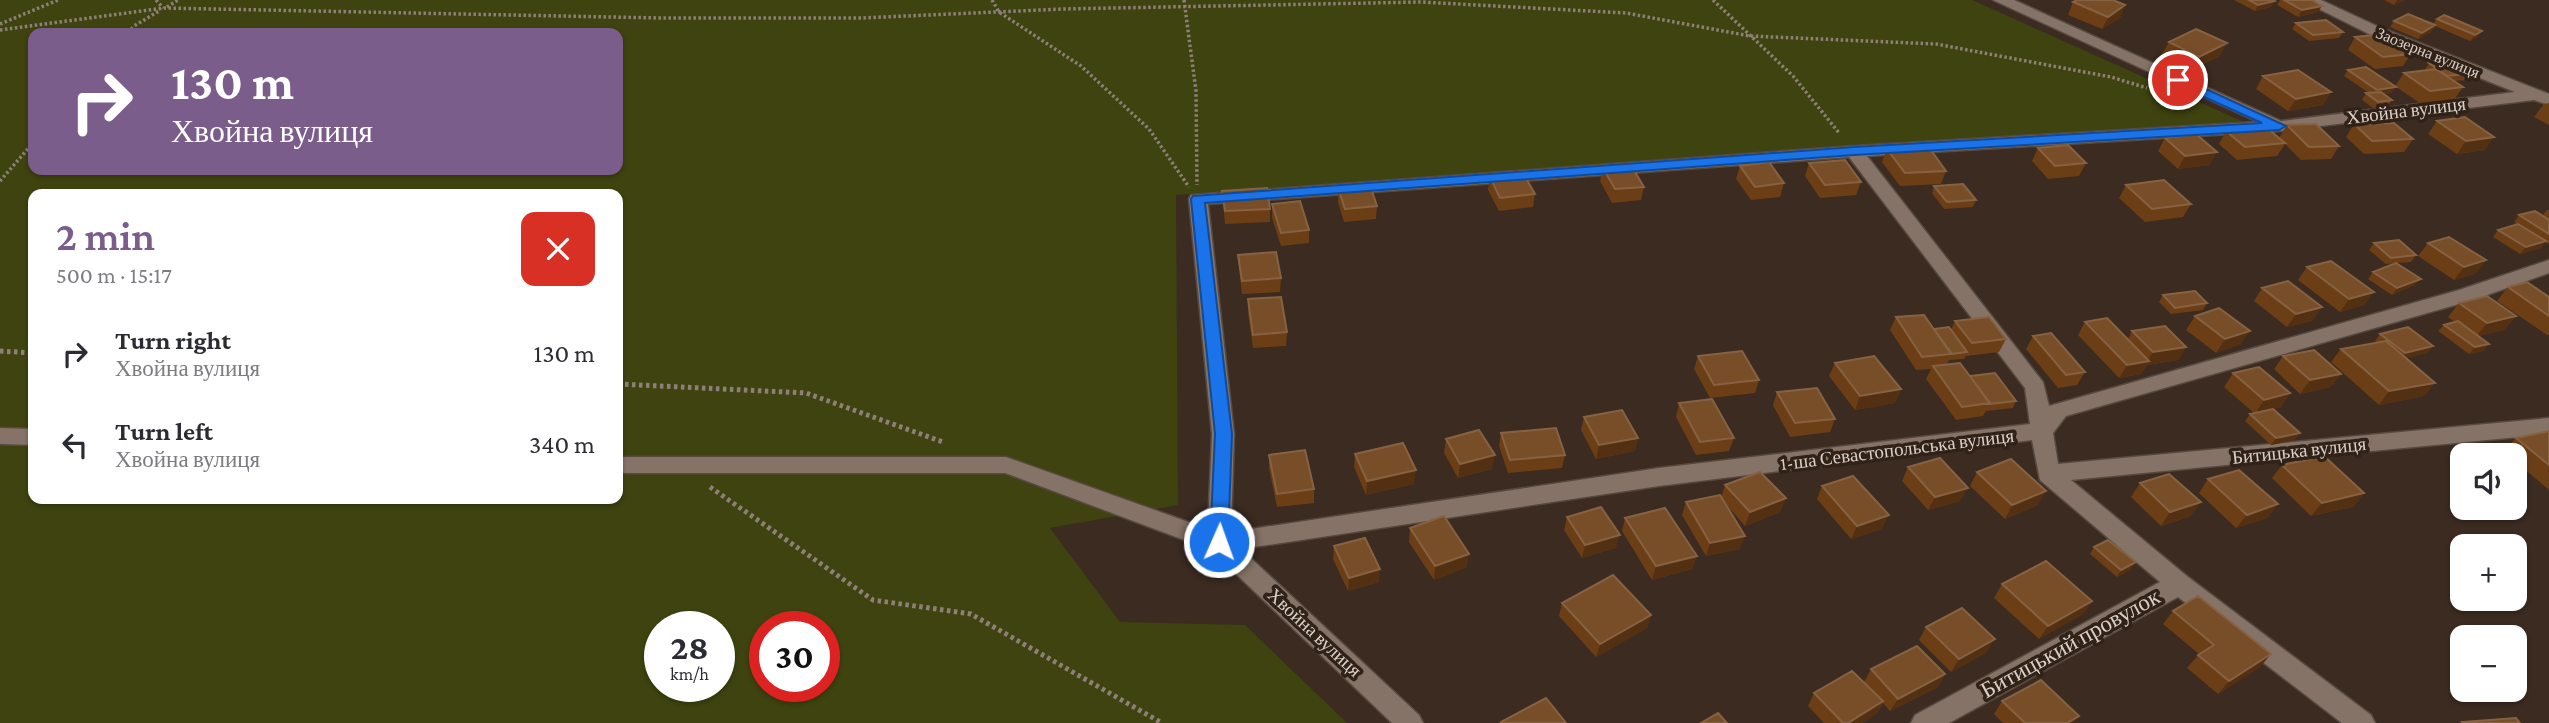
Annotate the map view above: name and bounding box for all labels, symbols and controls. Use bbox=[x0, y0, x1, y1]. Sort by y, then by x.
street label: Заозерна вулиця bbox=[2373, 24, 2483, 82]
pin bbox=[2148, 50, 2208, 110]
text: 130 m bbox=[171, 55, 294, 110]
icon: right bbox=[56, 56, 147, 147]
icon: arrive bbox=[2159, 61, 2197, 99]
street label: Хвойна вулиця bbox=[2345, 93, 2467, 128]
text: Хвойна вулиця bbox=[171, 113, 373, 149]
text: 2 min bbox=[56, 212, 155, 259]
button: close bbox=[521, 212, 595, 286]
text: 500 m · 15:17 bbox=[56, 262, 172, 288]
text: Turn right bbox=[115, 326, 231, 355]
icon: right bbox=[56, 335, 94, 373]
text: 130 m bbox=[534, 339, 595, 368]
text: Хвойна вулиця bbox=[115, 355, 260, 381]
text: Turn left bbox=[115, 417, 213, 446]
street label: 1-ша Севастопольська вулиця bbox=[1779, 425, 2015, 474]
icon: left bbox=[56, 426, 94, 464]
text: 340 m bbox=[529, 430, 595, 459]
street label: Битицька вулиця bbox=[2231, 433, 2367, 468]
map controls bbox=[2450, 443, 2527, 702]
button: sound bbox=[2450, 443, 2527, 520]
text: Хвойна вулиця bbox=[115, 446, 260, 472]
position arrow bbox=[1182, 505, 1256, 579]
button: + bbox=[2450, 534, 2527, 611]
street label: Битицький провулок bbox=[1976, 583, 2165, 703]
street label: Хвойна вулиця bbox=[1264, 584, 1366, 681]
speed limit sign: 30 bbox=[749, 611, 840, 702]
button: − bbox=[2450, 625, 2527, 702]
text: 28 bbox=[670, 628, 709, 667]
text: km/h bbox=[670, 664, 709, 684]

